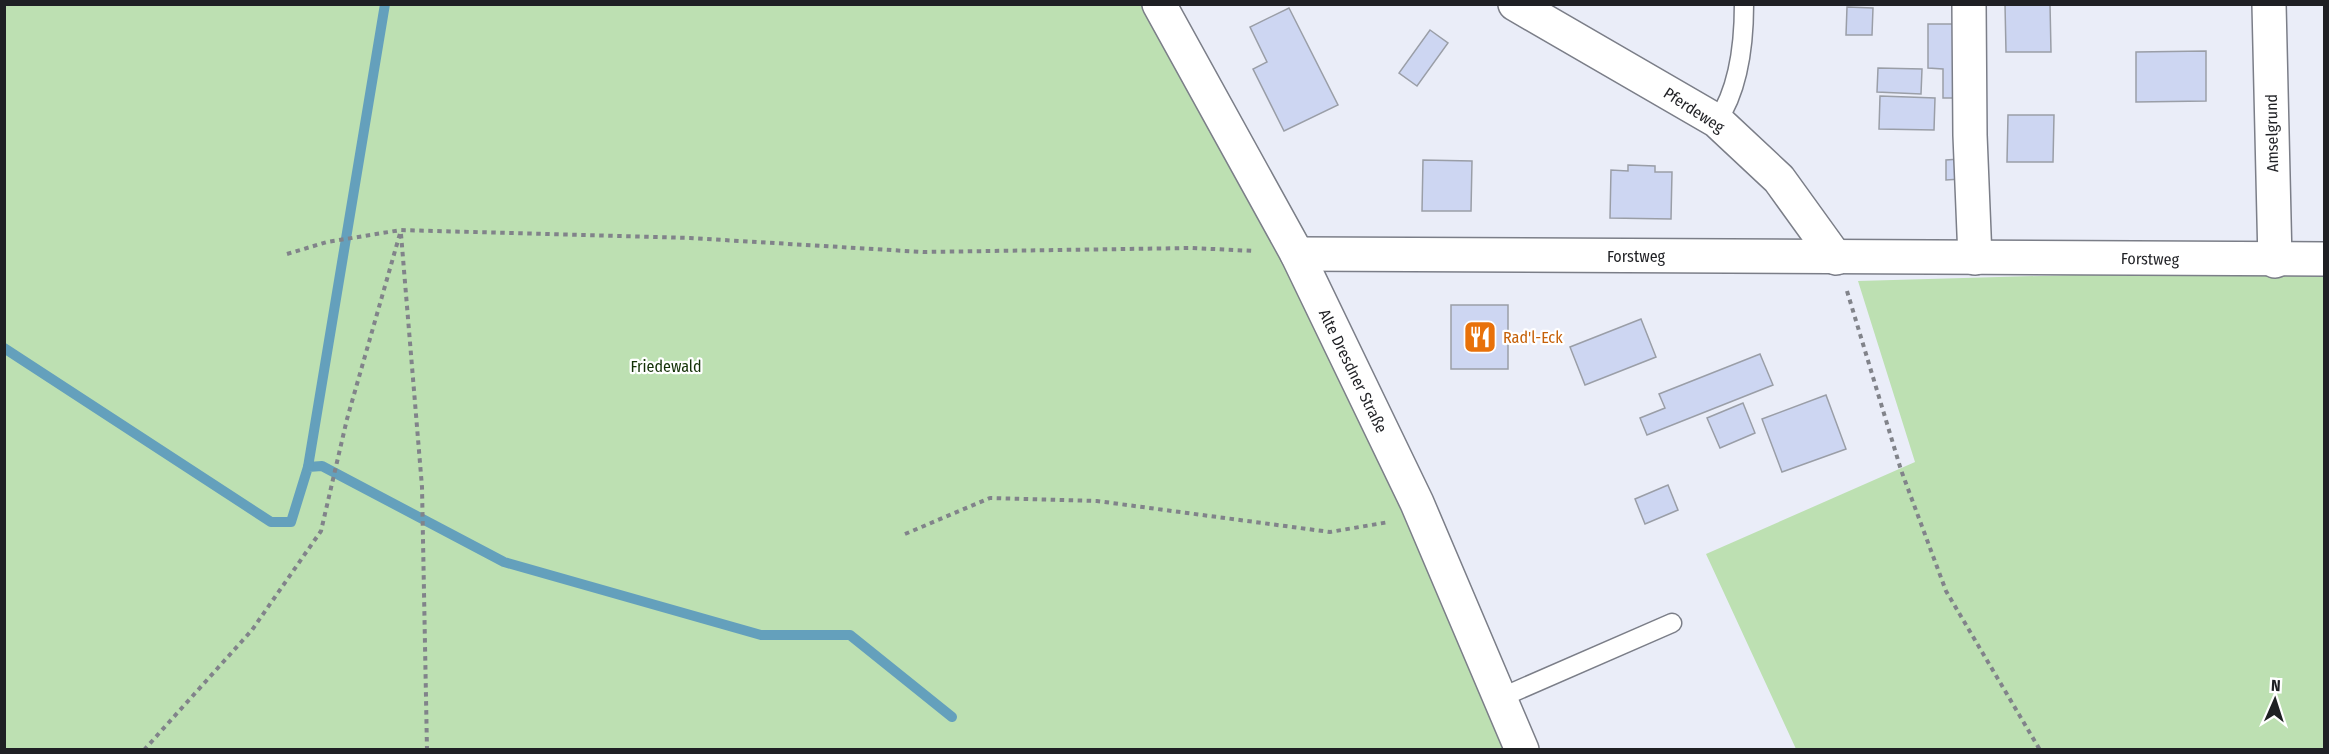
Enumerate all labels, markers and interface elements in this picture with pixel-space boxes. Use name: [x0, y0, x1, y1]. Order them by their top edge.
street label: Pferdeweg: [1660, 83, 1728, 137]
street label: Amselgrund: [2262, 94, 2282, 172]
street label: Forstweg: [1607, 247, 1666, 266]
street label: Forstweg: [2121, 249, 2180, 269]
street label: Alte Dresdner Straße: [1315, 306, 1391, 436]
restaurant icon: Rad'l-Eck: [1462, 319, 1498, 355]
place label: Rad'l-Eck: [1503, 328, 1563, 347]
park label: Friedewald: [630, 357, 702, 376]
north arrow: [2245, 670, 2305, 730]
text: N: [2270, 676, 2281, 695]

